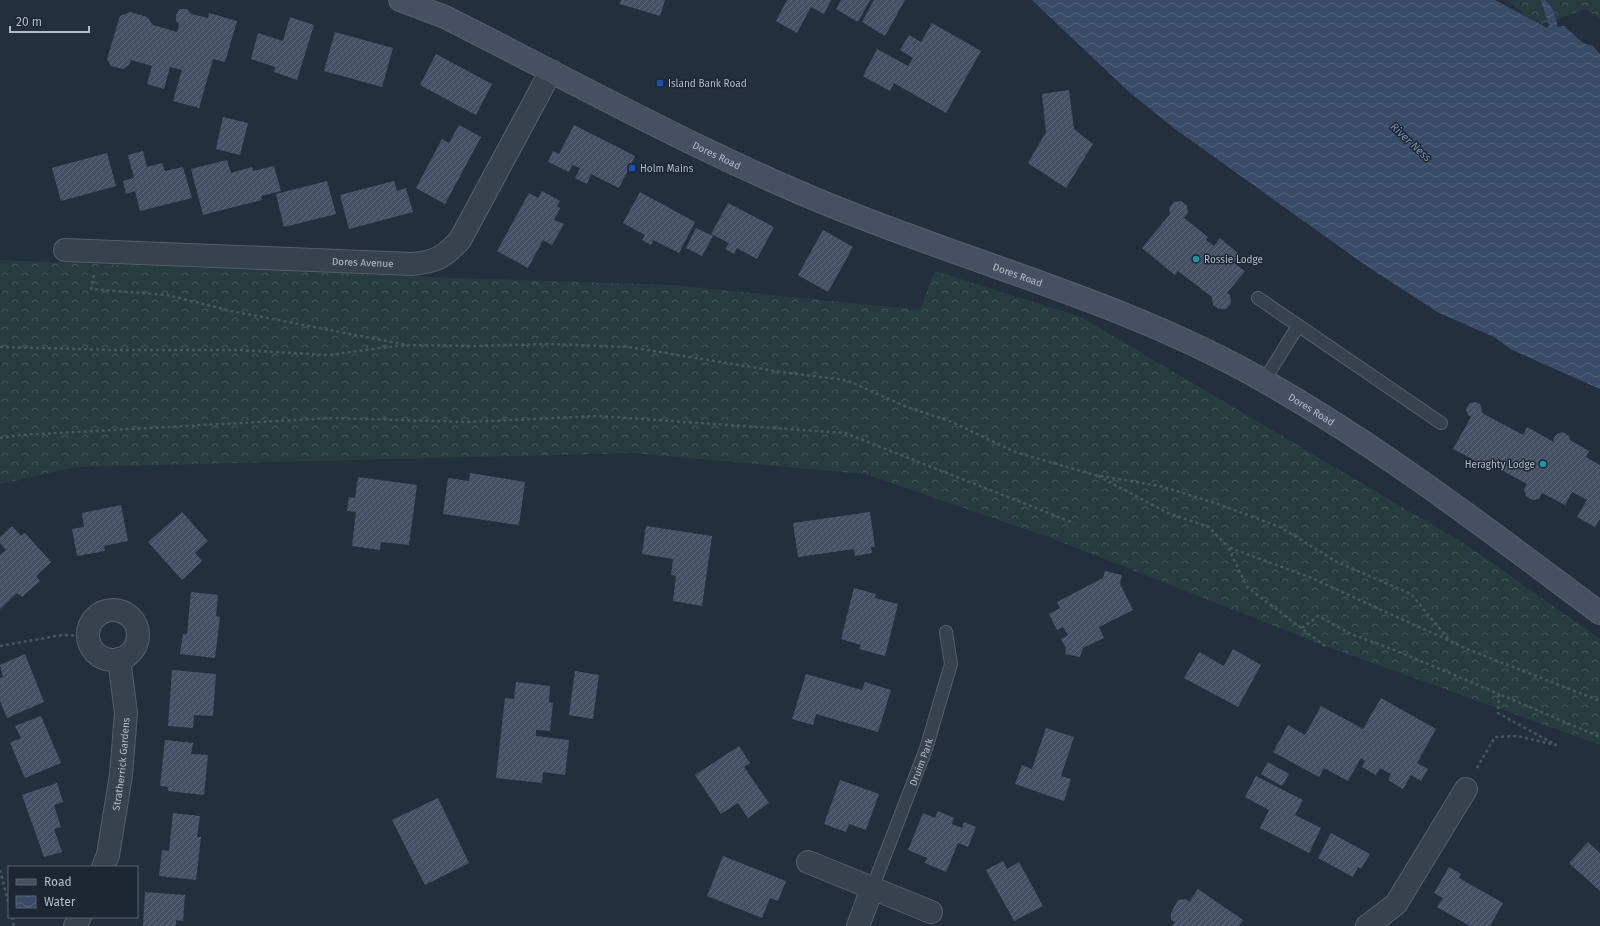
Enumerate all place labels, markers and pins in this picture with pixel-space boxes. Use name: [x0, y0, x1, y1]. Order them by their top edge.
marker: Island Bank Road: [655, 78, 665, 88]
place label: Island Bank Road: [668, 78, 747, 90]
marker: Holm Mains: [627, 163, 637, 173]
place label: Holm Mains: [640, 163, 694, 175]
marker: Rossie Lodge: [1191, 254, 1201, 264]
place label: Rossie Lodge: [1204, 254, 1263, 266]
place label: Heraghty Lodge: [1465, 459, 1535, 471]
marker: Heraghty Lodge: [1538, 459, 1548, 469]

